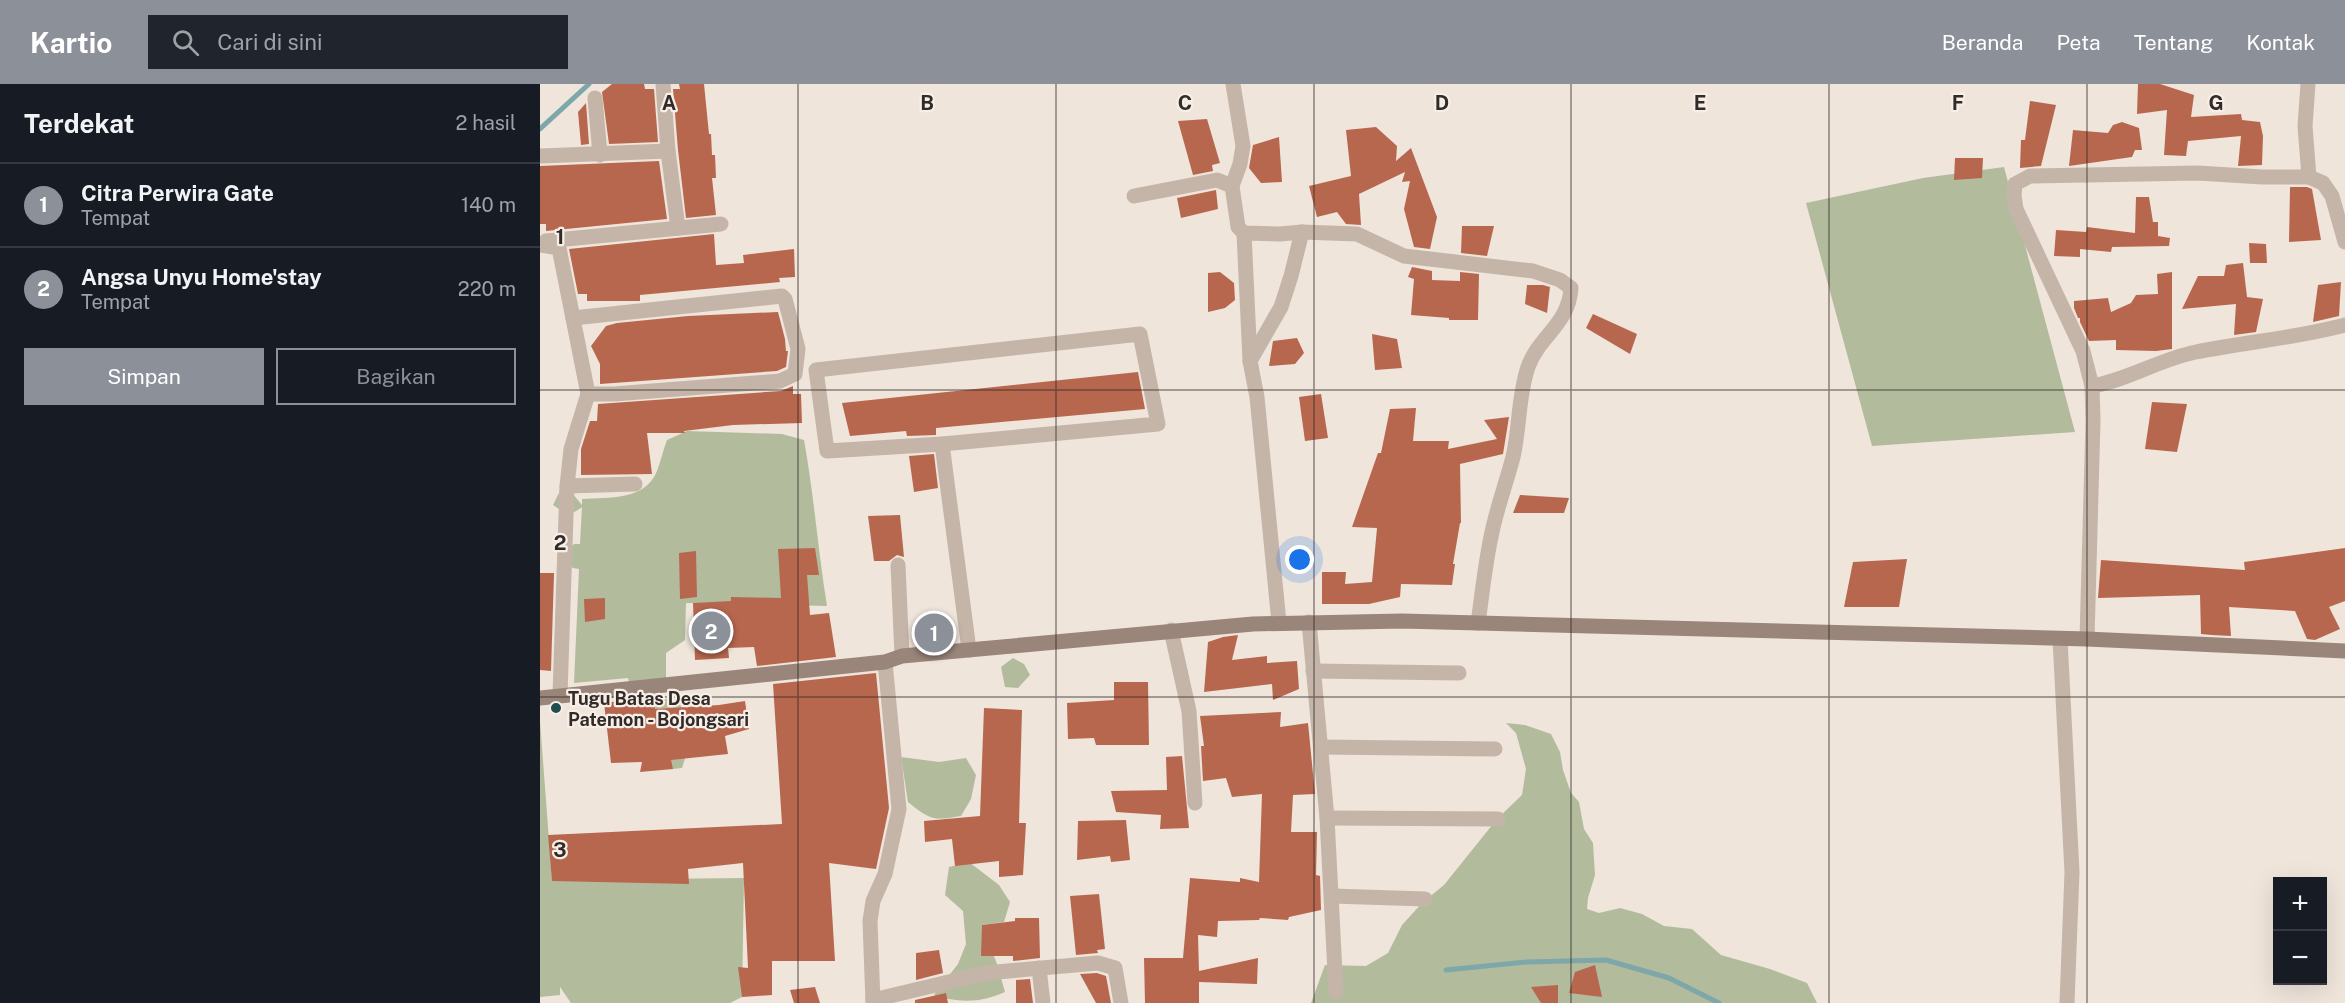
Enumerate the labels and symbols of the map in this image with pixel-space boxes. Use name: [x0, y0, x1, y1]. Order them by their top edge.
text: A: [662, 91, 676, 115]
text: B: [920, 91, 934, 115]
text: C: [1178, 91, 1192, 115]
text: D: [1435, 91, 1449, 115]
text: E: [1694, 91, 1706, 115]
text: F: [1952, 91, 1964, 115]
text: G: [2208, 91, 2224, 115]
text: 1: [556, 225, 564, 249]
text: 2: [554, 531, 566, 555]
your location: [1285, 545, 1314, 574]
pin: 2: [692, 608, 730, 654]
pin: 1: [914, 610, 954, 656]
place label: Tugu Batas Desa Patemon - Bojongsari: [568, 688, 749, 730]
marker: Tugu Batas Desa Patemon - Bojongsari: [549, 701, 563, 715]
text: 3: [553, 838, 567, 862]

